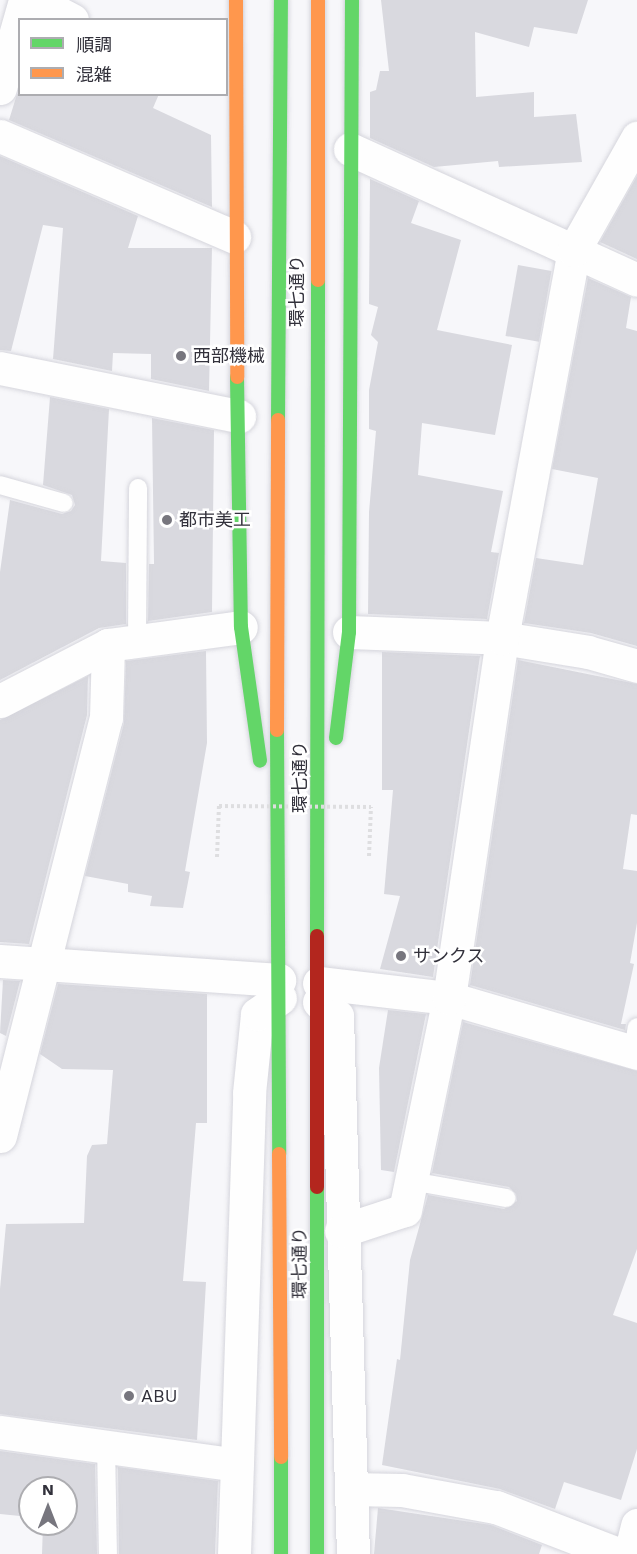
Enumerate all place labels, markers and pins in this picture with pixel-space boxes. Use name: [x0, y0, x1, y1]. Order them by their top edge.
place label: 西部機械: [193, 345, 265, 367]
marker: 西部機械: [174, 349, 188, 363]
place label: 都市美工: [179, 509, 251, 531]
marker: 都市美工: [160, 513, 174, 527]
place label: サンクス: [413, 945, 485, 967]
marker: サンクス: [394, 949, 408, 963]
place label: ABU: [141, 1385, 177, 1407]
marker: ABU: [122, 1389, 136, 1403]

